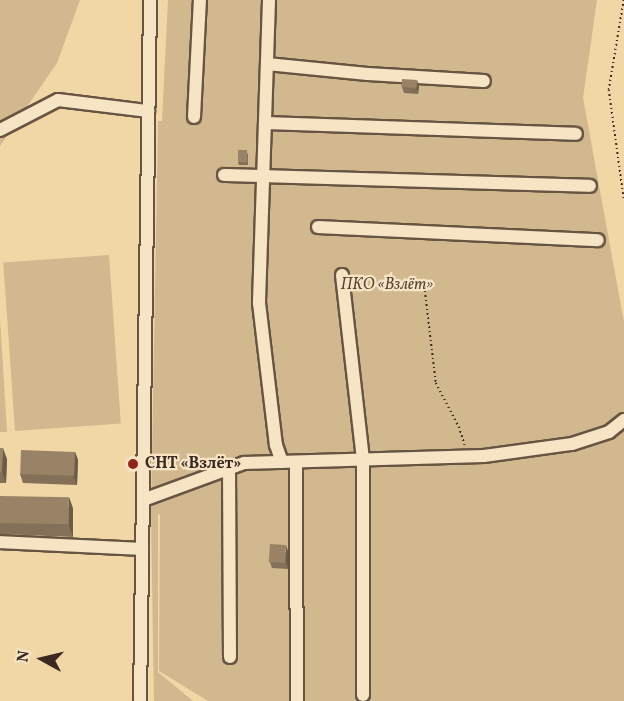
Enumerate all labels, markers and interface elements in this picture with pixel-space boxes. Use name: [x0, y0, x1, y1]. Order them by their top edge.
park label: ПКО «Взлёт»: [341, 275, 433, 295]
place label: СНТ «Взлёт»: [145, 454, 242, 474]
marker: СНТ «Взлёт»: [126, 457, 140, 471]
north arrow: [12, 629, 72, 689]
text: N: [12, 649, 36, 664]

